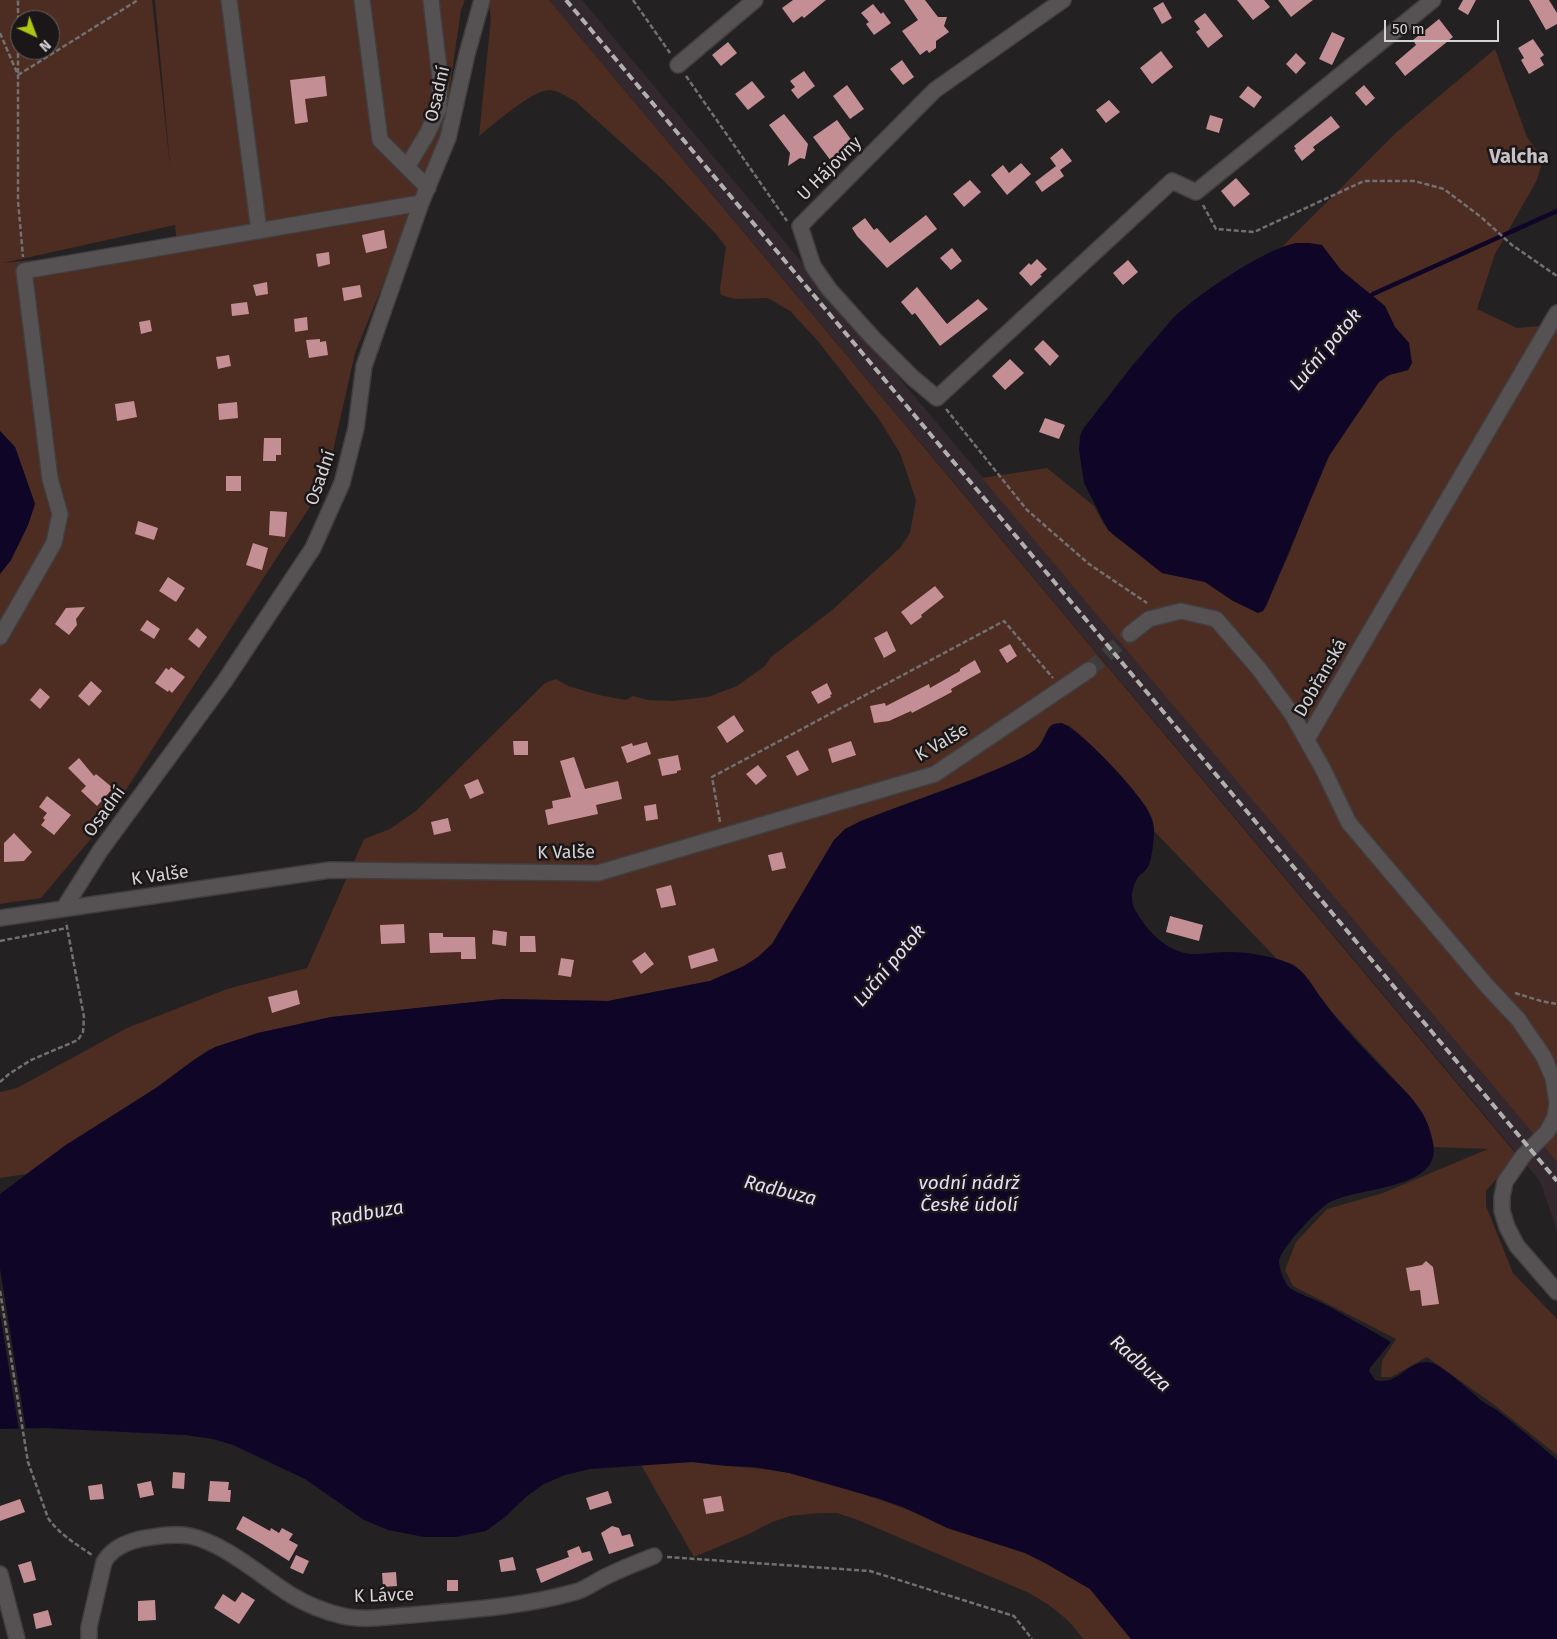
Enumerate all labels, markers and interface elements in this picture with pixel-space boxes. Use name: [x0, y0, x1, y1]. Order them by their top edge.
north arrow: [10, 10, 60, 60]
scale bar: [1387, 10, 1502, 42]
text: 50 m: [1392, 20, 1425, 38]
text: N: [36, 36, 54, 55]
street label: Osadní: [421, 64, 455, 124]
street label: U Hájovny: [793, 132, 867, 206]
district label: Valcha: [1489, 145, 1549, 169]
water label: Luční potok: [1285, 304, 1367, 396]
street label: Osadní: [302, 448, 340, 508]
street label: Dobřanská: [1290, 635, 1352, 721]
street label: K Valše: [912, 719, 972, 767]
street label: Osadní: [80, 783, 130, 841]
street label: K Valše: [537, 842, 595, 864]
street label: K Valše: [130, 861, 190, 891]
water label: Luční potok: [849, 920, 931, 1012]
water label: Radbuza: [741, 1171, 819, 1211]
water label: vodní nádrž České údolí: [919, 1173, 1019, 1217]
water label: Radbuza: [329, 1196, 405, 1232]
water label: Radbuza: [1105, 1331, 1175, 1397]
street label: K Lávce: [353, 1584, 415, 1608]

